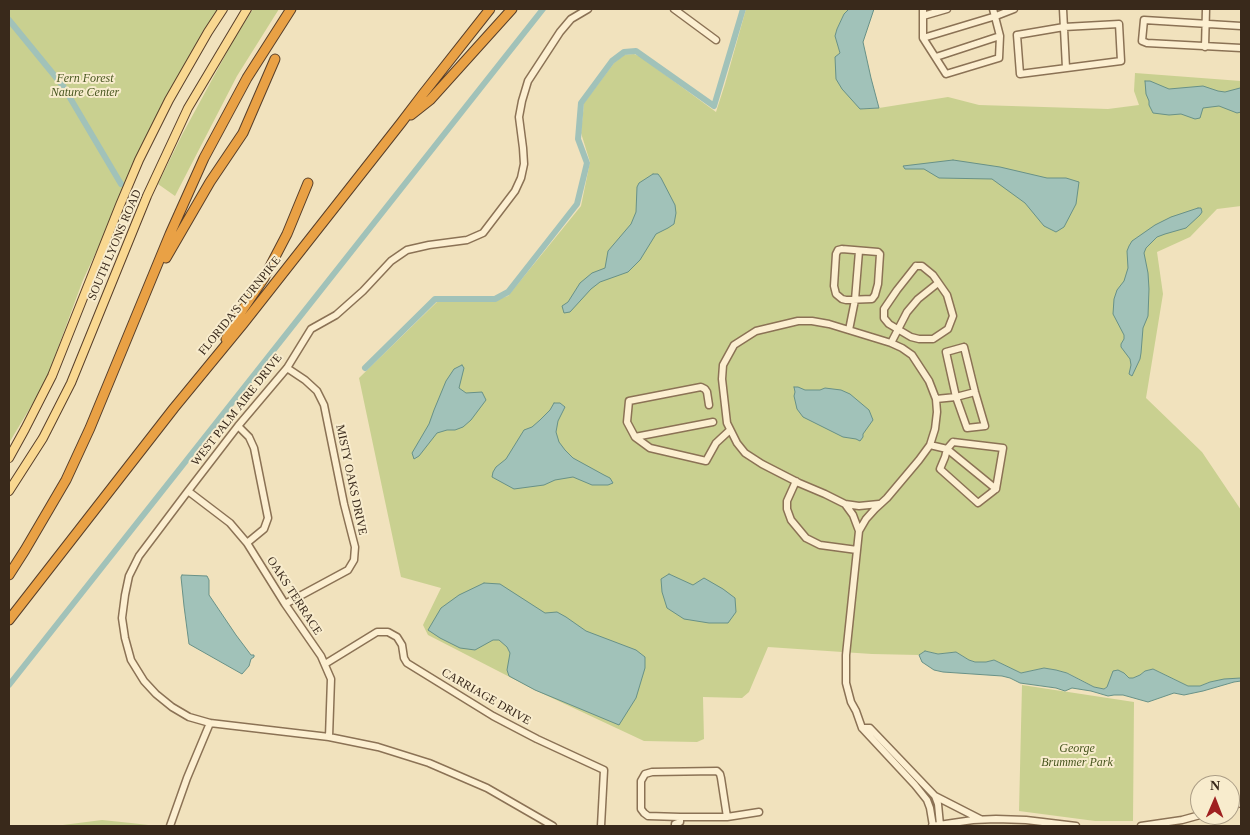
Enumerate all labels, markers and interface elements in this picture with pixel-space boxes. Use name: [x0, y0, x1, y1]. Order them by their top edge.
park label: Fern Forest Nature Center: [51, 72, 119, 100]
street label: SOUTH LYONS ROAD: [85, 188, 145, 302]
street label: FLORIDA'S TURNPIKE: [196, 254, 284, 358]
street label: WEST PALM AIRE DRIVE: [189, 351, 285, 469]
street label: MISTY OAKS DRIVE: [332, 423, 370, 537]
street label: OAKS TERRACE: [263, 554, 325, 638]
street label: CARRIAGE DRIVE: [439, 666, 533, 728]
park label: George Brummer Park: [1041, 742, 1113, 770]
north arrow: [1190, 775, 1240, 825]
text: N: [1210, 778, 1220, 793]

